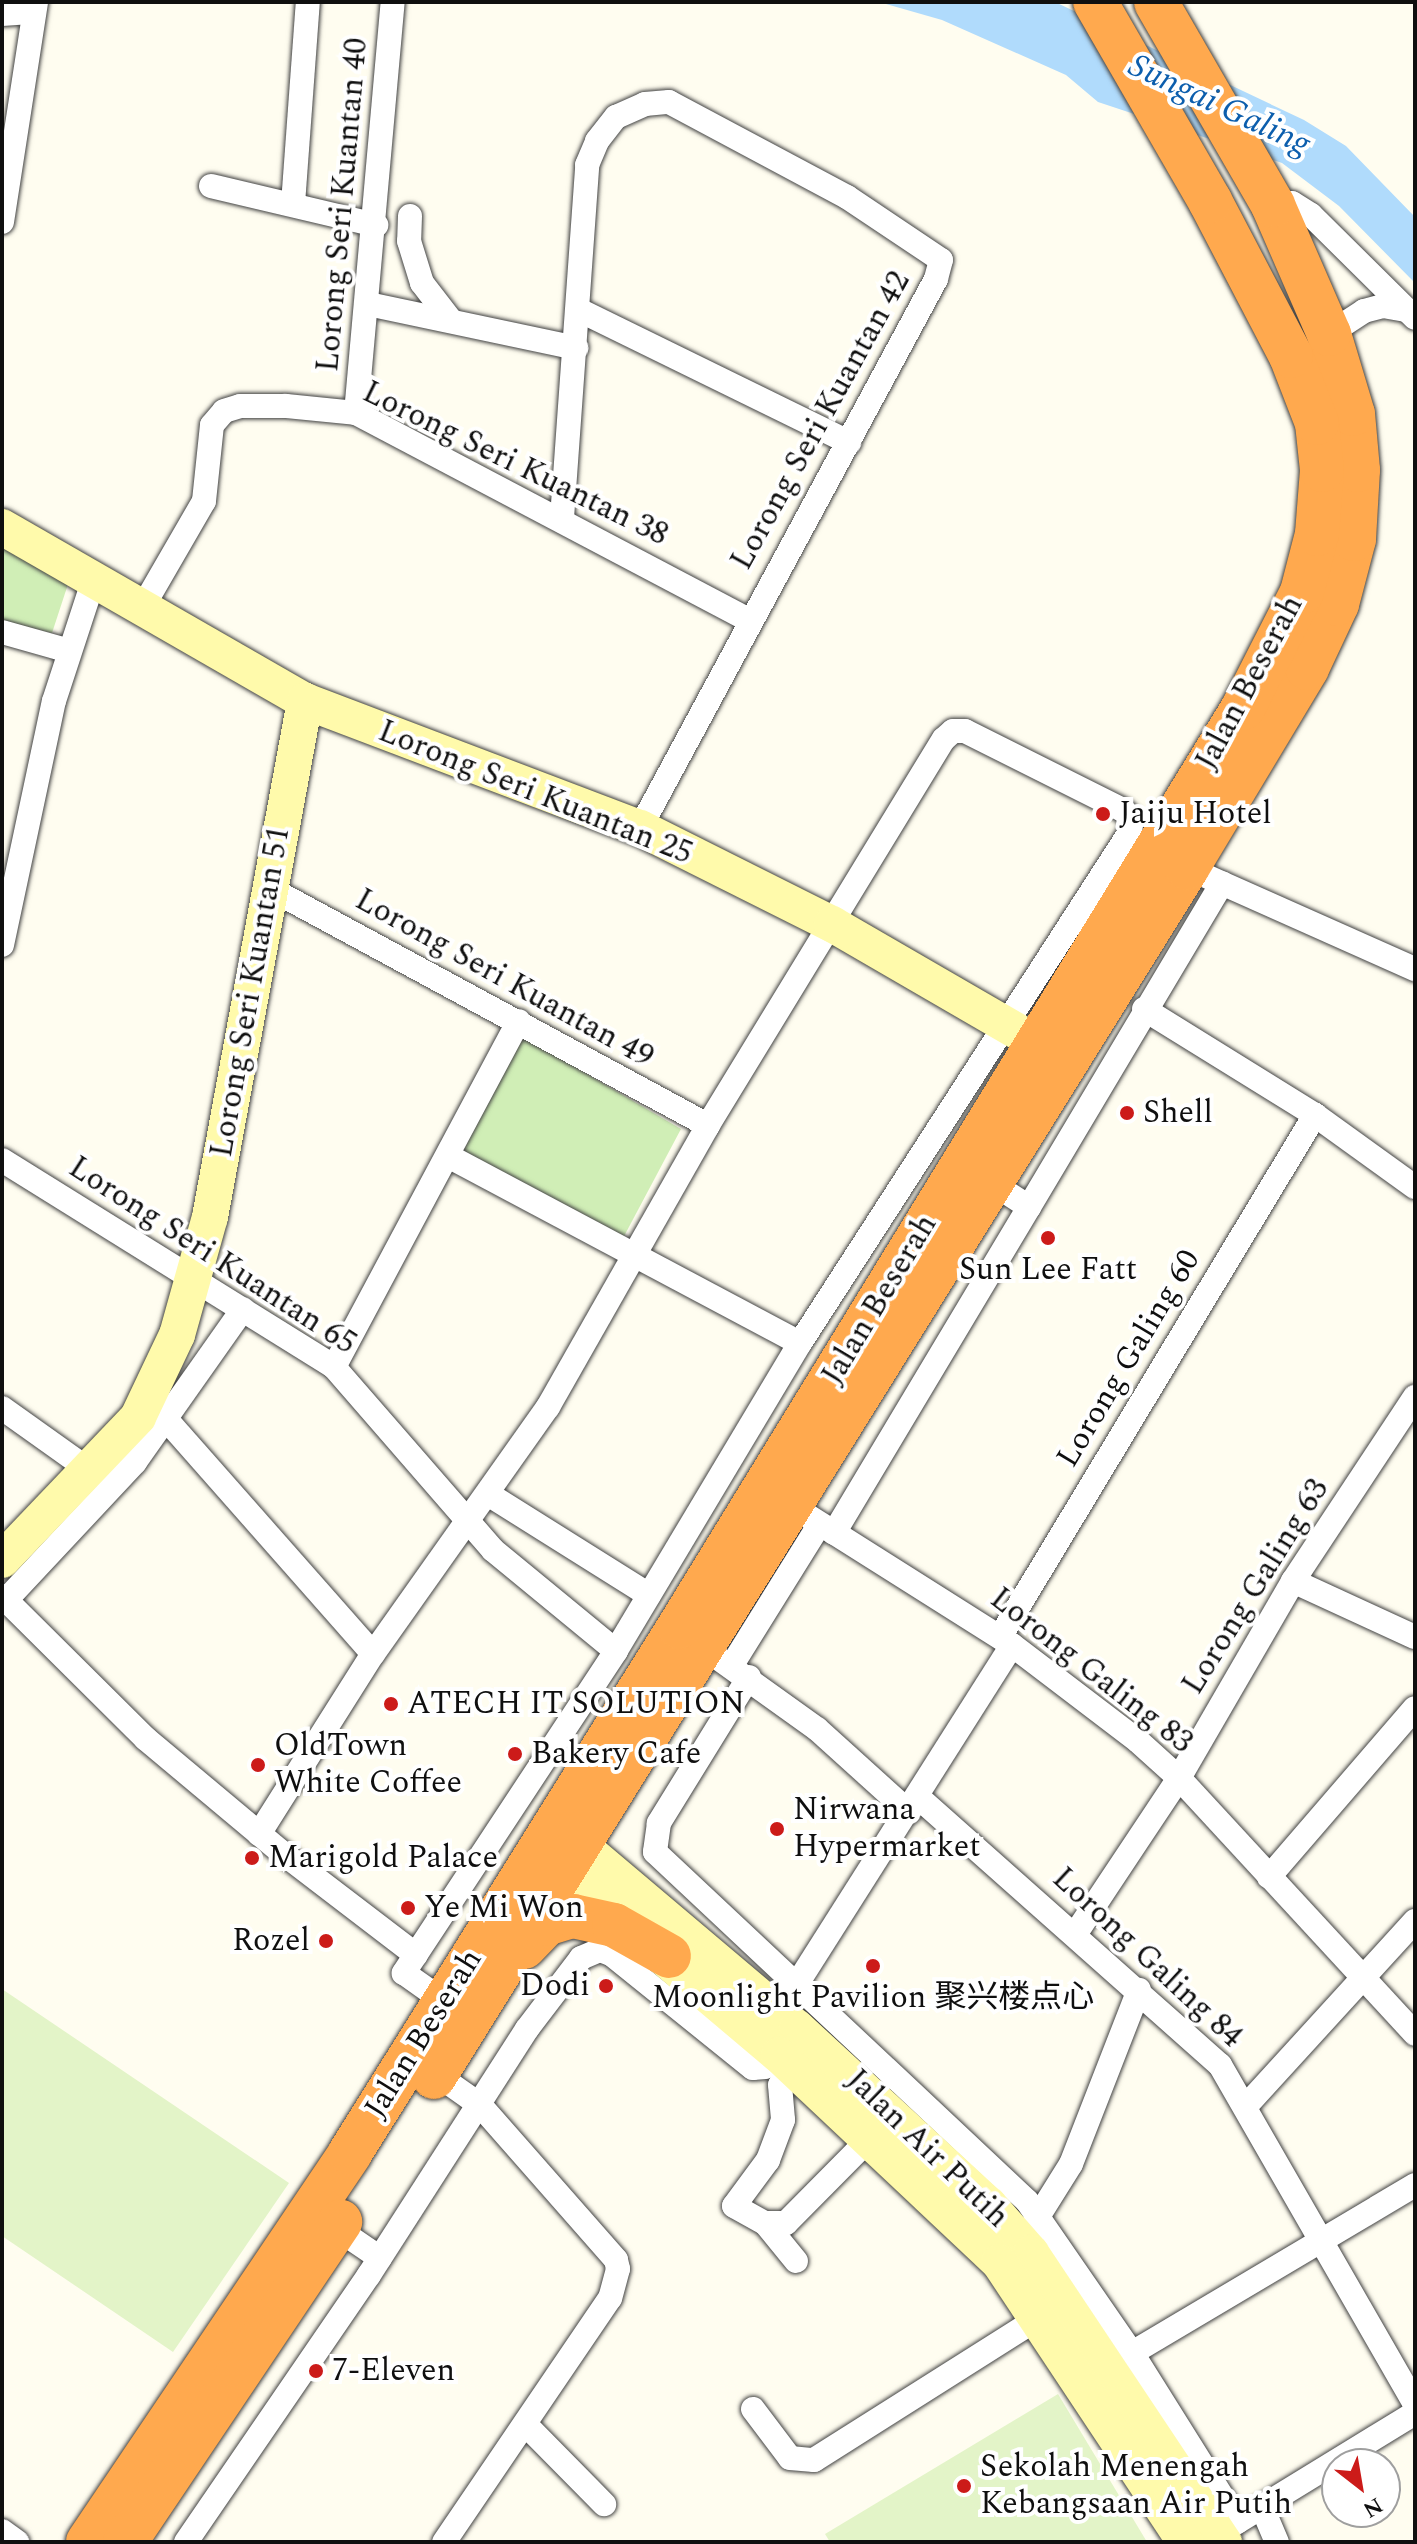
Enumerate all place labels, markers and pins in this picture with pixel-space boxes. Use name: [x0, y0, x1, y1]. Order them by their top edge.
place label: Jaiju Hotel: [1119, 795, 1272, 833]
marker: Jaiju Hotel: [1094, 805, 1112, 823]
place label: Shell: [1143, 1094, 1213, 1132]
marker: Shell: [1118, 1104, 1136, 1122]
marker: Sun Lee Fatt: [1039, 1229, 1057, 1247]
place label: Sun Lee Fatt: [959, 1251, 1137, 1289]
place label: ATECH IT SOLUTION: [407, 1685, 745, 1723]
marker: ATECH IT SOLUTION: [382, 1695, 400, 1713]
place label: OldTown White Coffee: [274, 1728, 462, 1803]
place label: Bakery Cafe: [531, 1735, 701, 1773]
marker: Bakery Cafe: [506, 1745, 524, 1763]
marker: OldTown White Coffee: [249, 1756, 267, 1774]
place label: Nirwana Hypermarket: [793, 1792, 981, 1867]
marker: Nirwana Hypermarket: [768, 1820, 786, 1838]
place label: Marigold Palace: [268, 1839, 498, 1877]
marker: Marigold Palace: [243, 1849, 261, 1867]
place label: Ye Mi Won: [424, 1889, 584, 1927]
marker: Ye Mi Won: [399, 1899, 417, 1917]
place label: Rozel: [232, 1922, 310, 1960]
marker: Rozel: [317, 1932, 335, 1950]
marker: Moonlight Pavilion 聚兴楼点心: [864, 1957, 882, 1975]
place label: Dodi: [520, 1967, 590, 2005]
marker: Dodi: [597, 1977, 615, 1995]
place label: Moonlight Pavilion 聚兴楼点心: [652, 1979, 1094, 2017]
place label: 7-Eleven: [332, 2352, 455, 2390]
marker: 7-Eleven: [307, 2362, 325, 2380]
place label: Sekolah Menengah Kebangsaan Air Putih: [980, 2449, 1292, 2524]
marker: Sekolah Menengah Kebangsaan Air Putih: [955, 2477, 973, 2495]

